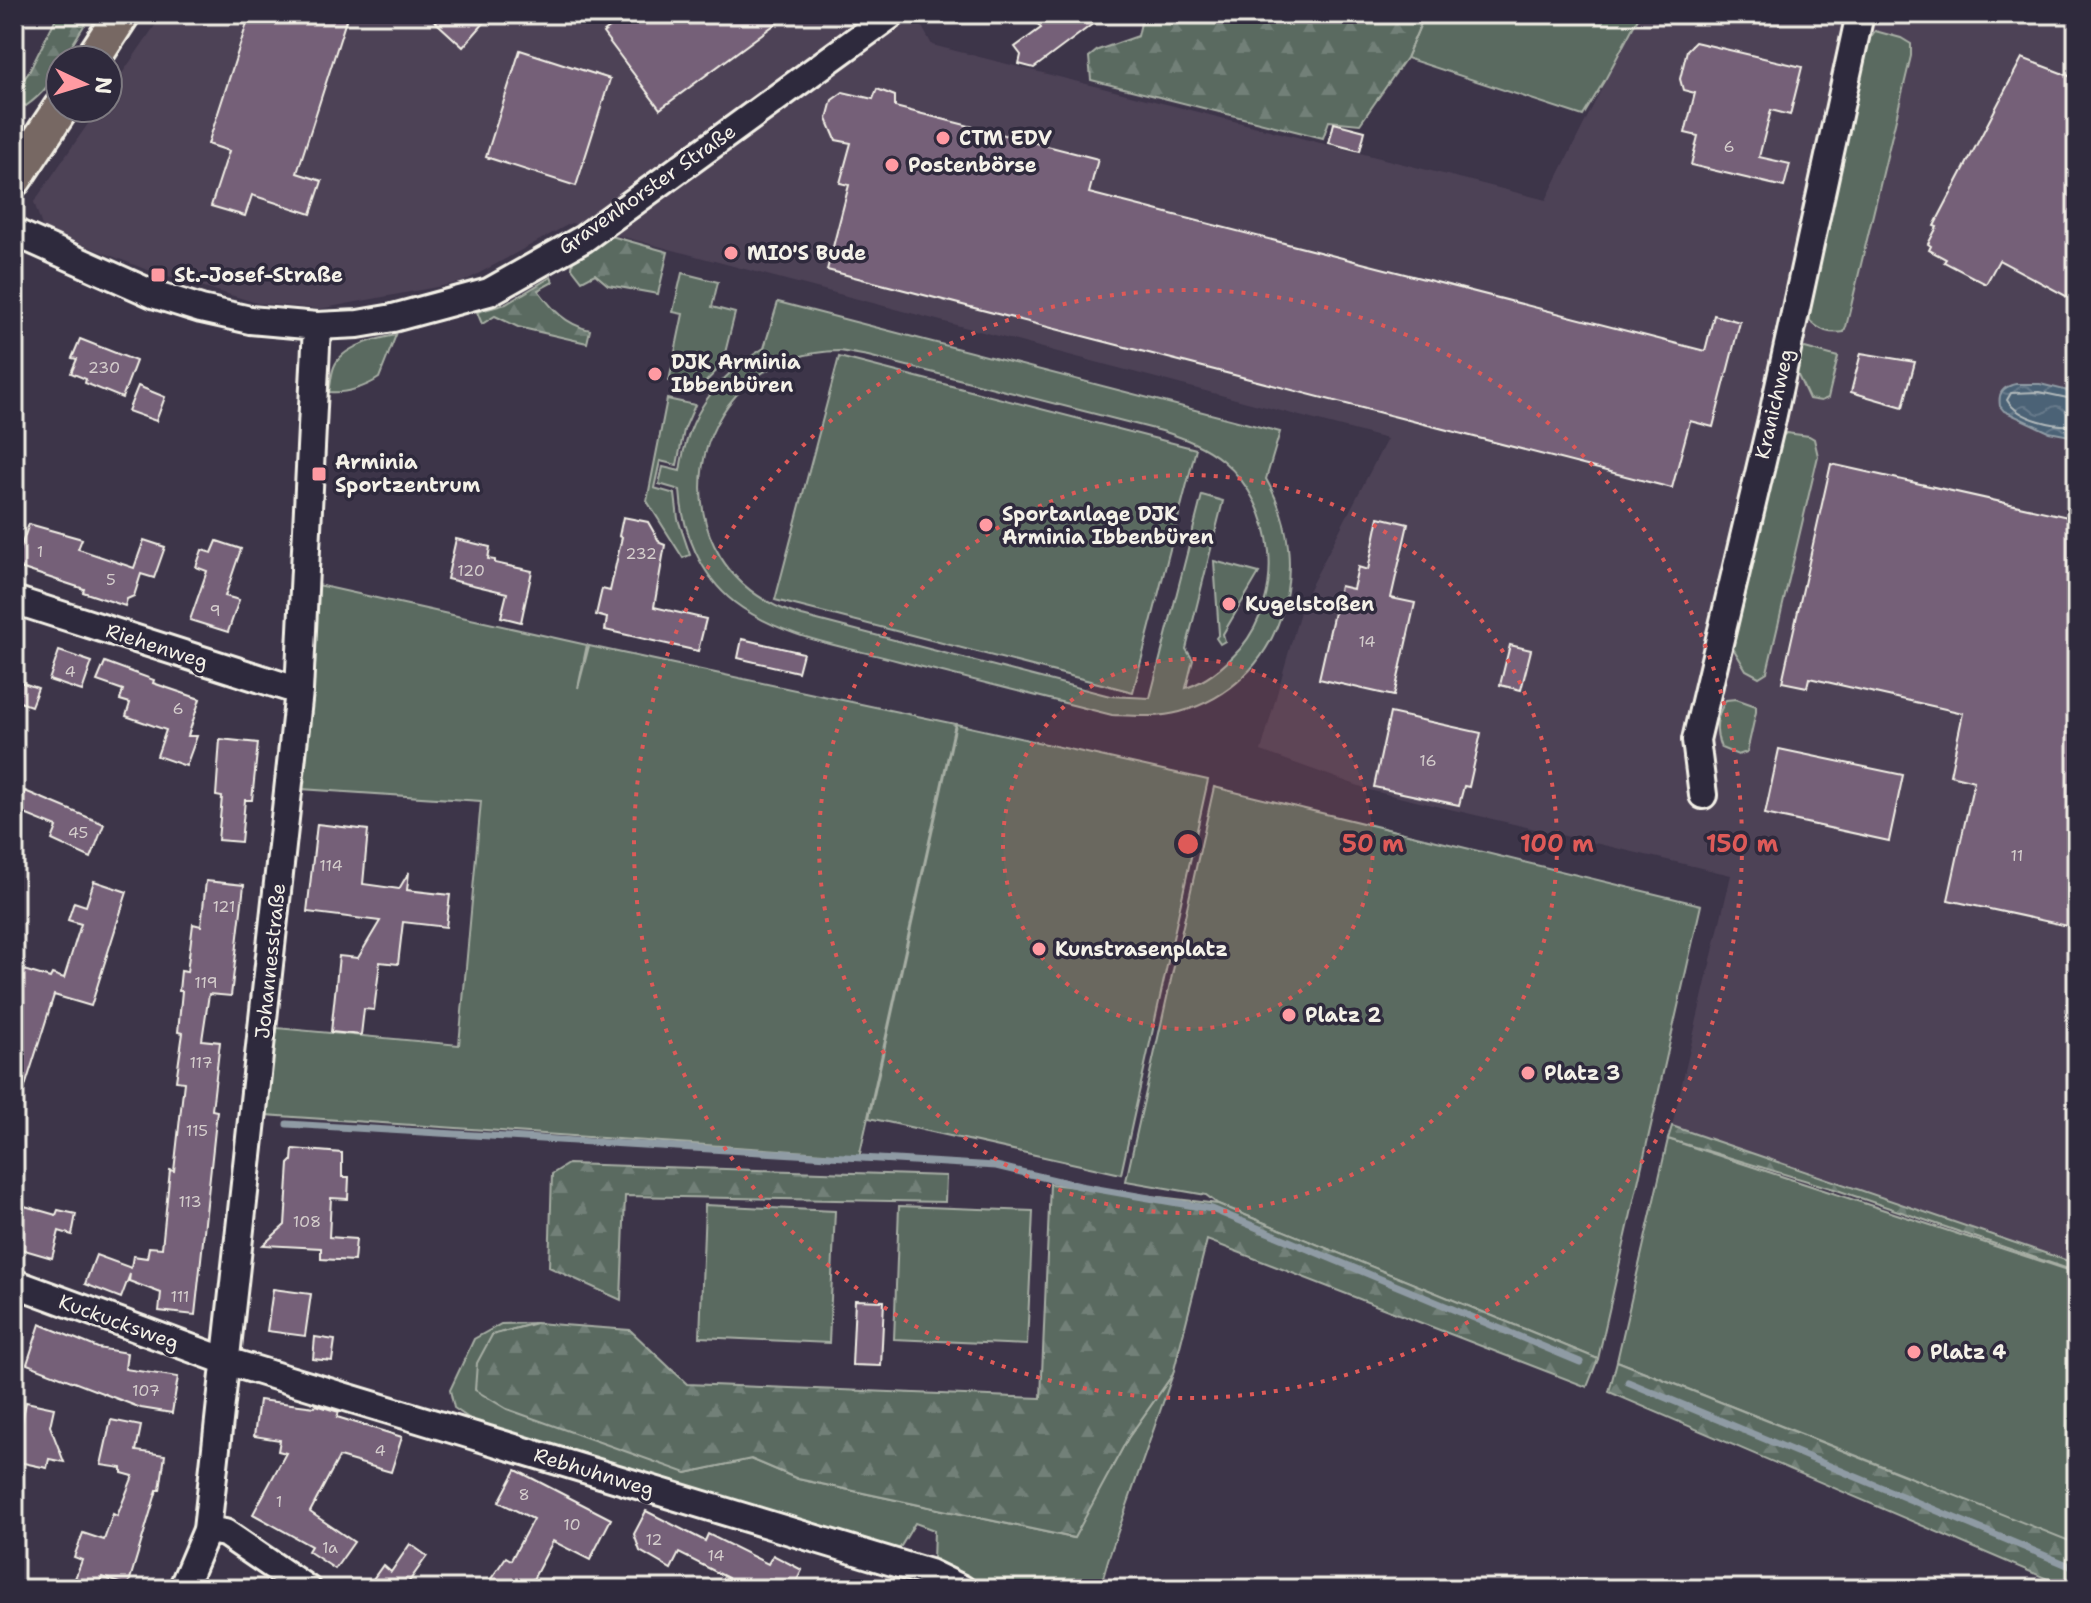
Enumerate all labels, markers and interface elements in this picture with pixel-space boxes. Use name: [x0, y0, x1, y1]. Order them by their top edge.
north arrow: [44, 44, 124, 124]
text: N: [88, 76, 119, 95]
street label: Gravenhorster Straße: [553, 118, 741, 260]
place label: CTM EDV: [959, 125, 1052, 151]
marker: CTM EDV: [934, 129, 952, 147]
house number: 6: [1723, 136, 1735, 157]
place label: Postenbörse: [908, 152, 1037, 178]
marker: Postenbörse: [883, 156, 901, 174]
place label: MIO'S Bude: [747, 240, 866, 266]
marker: MIO'S Bude: [722, 244, 740, 262]
place label: St.-Josef-Straße: [174, 262, 343, 288]
marker: St.-Josef-Straße: [149, 266, 167, 284]
street label: Kranichweg: [1749, 346, 1799, 462]
place label: DJK Arminia Ibbenbüren: [671, 349, 801, 398]
house number: 230: [88, 357, 120, 378]
marker: DJK Arminia Ibbenbüren: [646, 365, 664, 383]
place label: Arminia Sportzentrum: [335, 449, 480, 498]
marker: Arminia Sportzentrum: [310, 465, 328, 483]
place label: Sportanlage DJK Arminia Ibbenbüren: [1002, 501, 1214, 550]
marker: Sportanlage DJK Arminia Ibbenbüren: [977, 516, 995, 534]
house number: 1: [37, 541, 43, 562]
house number: 232: [625, 543, 657, 564]
house number: 120: [457, 560, 485, 581]
house number: 5: [106, 569, 116, 590]
place label: Kugelstoßen: [1245, 591, 1374, 617]
marker: Kugelstoßen: [1220, 595, 1238, 613]
house number: 9: [209, 600, 221, 621]
street label: Riehenweg: [103, 617, 211, 675]
house number: 14: [1358, 631, 1376, 652]
house number: 4: [64, 661, 76, 682]
house number: 6: [172, 698, 184, 719]
house number: 16: [1419, 750, 1437, 771]
house number: 45: [68, 822, 88, 843]
text: 50 m: [1342, 828, 1404, 860]
text: 100 m: [1520, 828, 1594, 860]
text: 150 m: [1706, 828, 1778, 860]
centre of rings: [1174, 830, 1202, 858]
house number: 11: [2011, 845, 2023, 866]
house number: 114: [319, 855, 343, 876]
street label: Johannesstraße: [249, 882, 291, 1040]
house number: 121: [213, 896, 235, 917]
place label: Kunstrasenplatz: [1055, 936, 1228, 962]
marker: Kunstrasenplatz: [1030, 940, 1048, 958]
house number: 119: [194, 972, 218, 993]
place label: Platz 2: [1305, 1002, 1381, 1028]
marker: Platz 2: [1280, 1006, 1298, 1024]
house number: 117: [189, 1052, 213, 1073]
place label: Platz 3: [1544, 1060, 1620, 1086]
marker: Platz 3: [1519, 1064, 1537, 1082]
house number: 115: [186, 1120, 208, 1141]
house number: 113: [178, 1191, 202, 1212]
house number: 108: [293, 1211, 321, 1232]
house number: 111: [171, 1286, 189, 1307]
street label: Kuckucksweg: [55, 1288, 183, 1356]
place label: Platz 4: [1930, 1339, 2006, 1365]
marker: Platz 4: [1905, 1343, 1923, 1361]
house number: 107: [132, 1380, 160, 1401]
house number: 4: [374, 1440, 386, 1461]
street label: Rebhuhnweg: [531, 1441, 657, 1503]
house number: 8: [518, 1484, 530, 1505]
house number: 1: [276, 1491, 282, 1512]
house number: 10: [563, 1514, 581, 1535]
house number: 12: [645, 1529, 663, 1550]
house number: 1a: [322, 1537, 338, 1558]
house number: 14: [707, 1545, 725, 1566]

